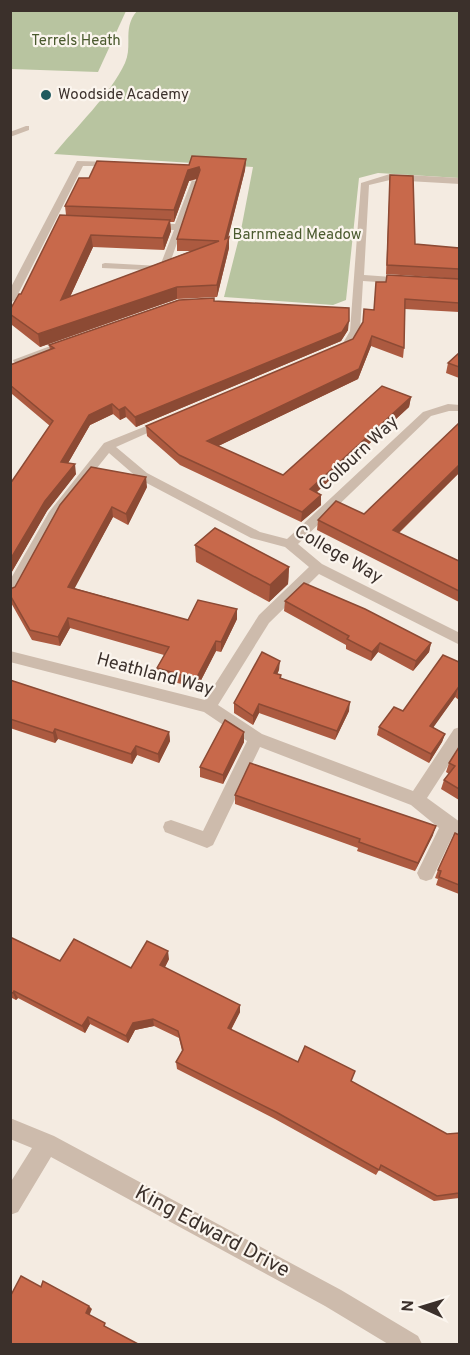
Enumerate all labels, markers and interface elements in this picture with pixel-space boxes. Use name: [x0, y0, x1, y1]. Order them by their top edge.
park label: Terrels Heath: [31, 32, 121, 51]
place label: Woodside Academy: [58, 86, 189, 105]
marker: Woodside Academy: [39, 88, 53, 102]
park label: Barnmead Meadow: [232, 226, 362, 245]
street label: Colburn Way: [314, 411, 404, 497]
street label: College Way: [290, 520, 386, 590]
street label: Heathland Way: [94, 648, 216, 702]
street label: King Edward Drive: [130, 1180, 294, 1284]
north arrow: [392, 1277, 452, 1337]
text: N: [399, 1300, 419, 1313]

